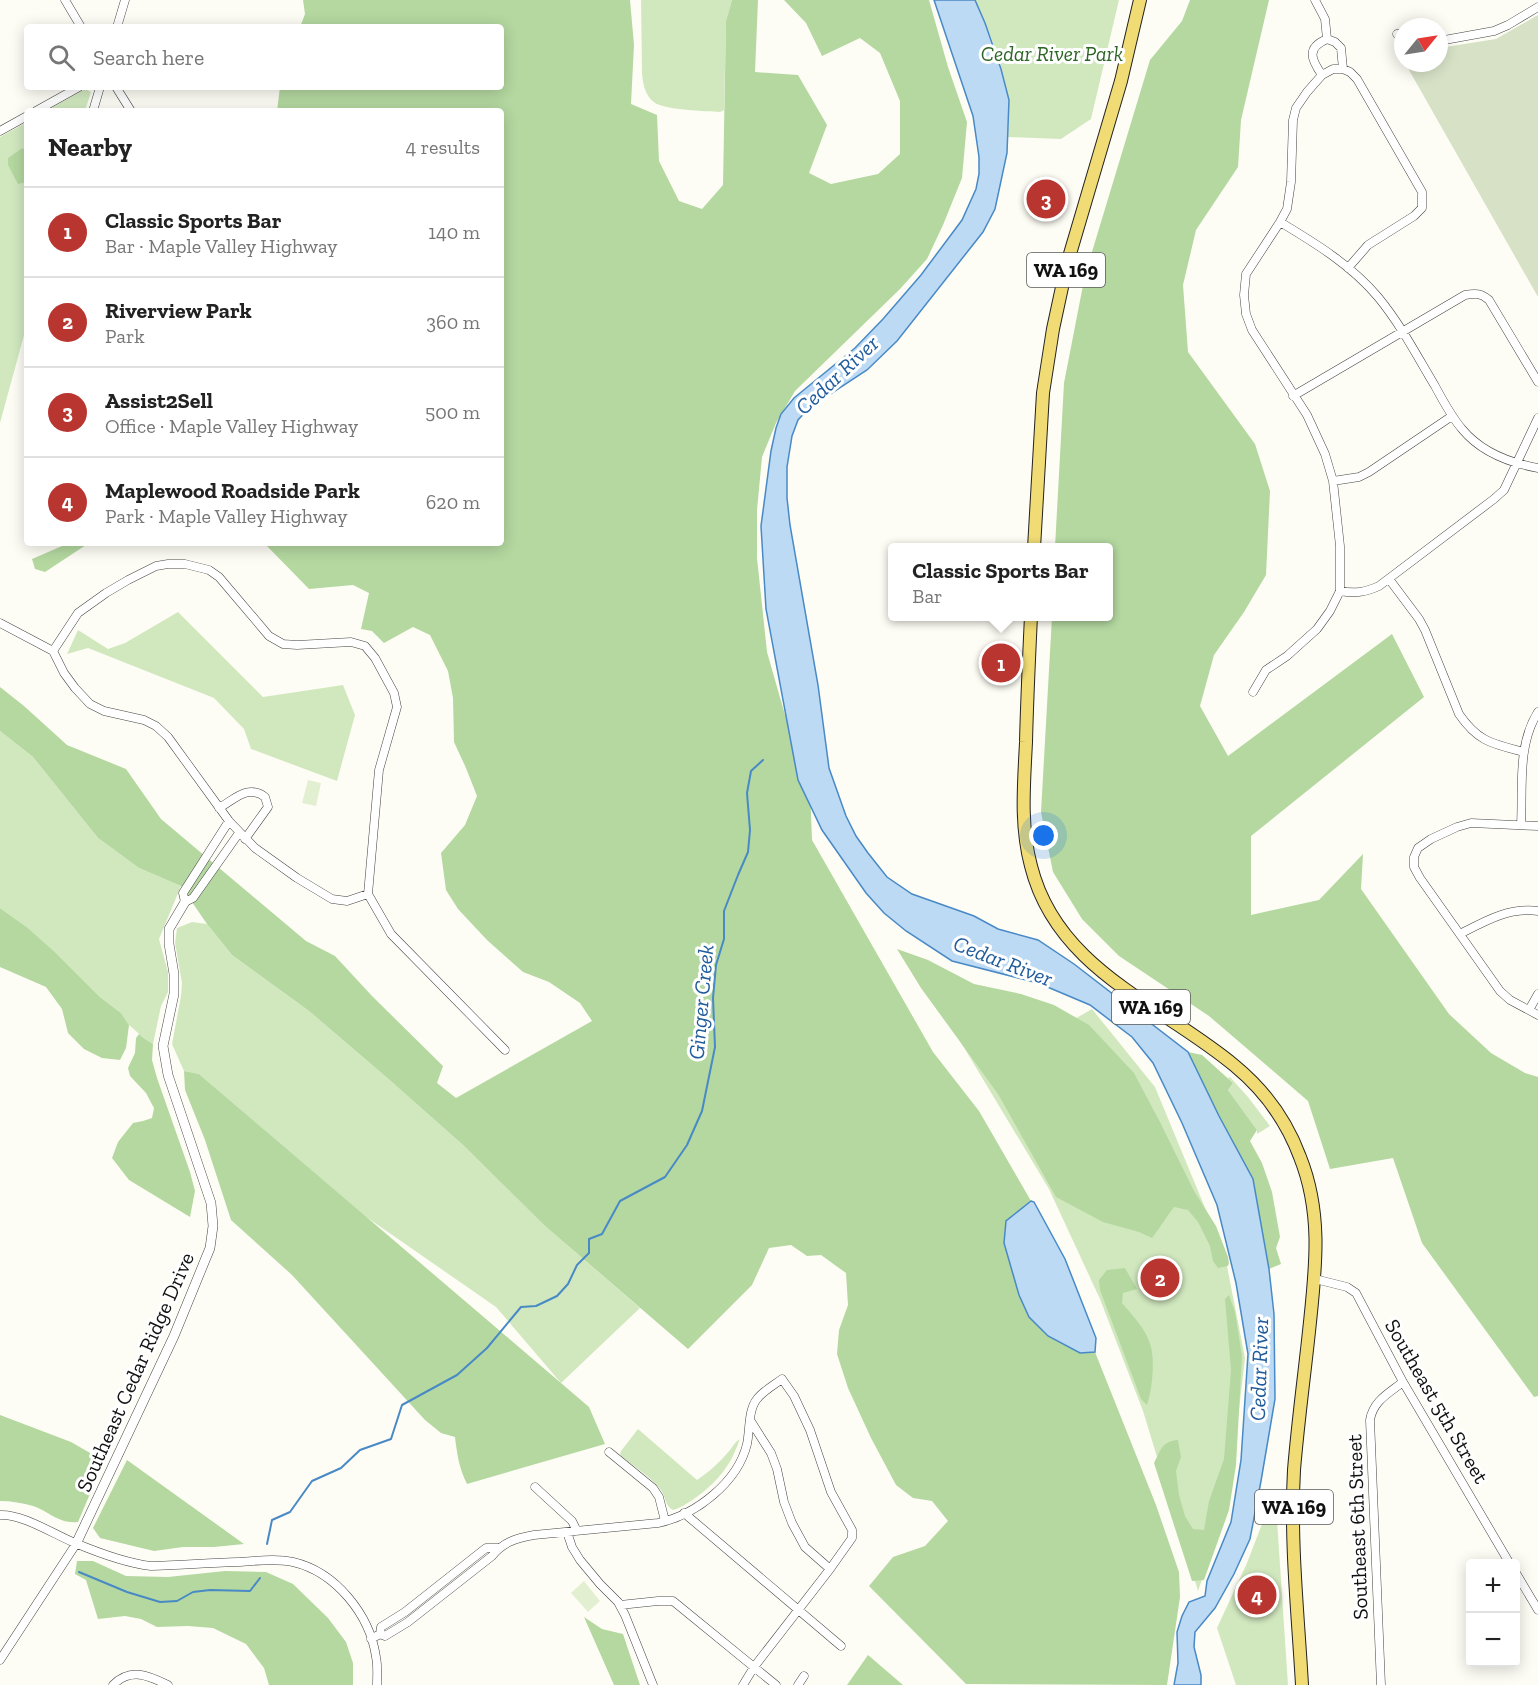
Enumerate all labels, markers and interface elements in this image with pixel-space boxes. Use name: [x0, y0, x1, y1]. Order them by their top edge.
north arrow: [1394, 18, 1448, 72]
search box: [24, 24, 504, 90]
icon: search: [45, 41, 78, 74]
park label: Cedar River Park: [981, 41, 1123, 66]
text: Search here: [93, 44, 204, 71]
text: Nearby: [48, 131, 132, 163]
text: 4 results: [405, 135, 480, 159]
pin: 3: [1026, 176, 1066, 222]
text: Classic Sports Bar: [105, 207, 281, 234]
text: 1: [63, 220, 72, 244]
text: 140 m: [428, 220, 480, 244]
text: Bar · Maple Valley Highway: [105, 234, 338, 258]
road number: WA 169: [1027, 253, 1105, 287]
text: Riverview Park: [105, 297, 252, 324]
text: 2: [62, 310, 73, 334]
text: 360 m: [426, 310, 480, 334]
text: Park: [105, 324, 145, 348]
water label: Cedar River: [790, 329, 885, 420]
text: Assist2Sell: [105, 387, 213, 414]
text: 3: [62, 400, 73, 424]
text: 500 m: [425, 400, 480, 424]
text: Office · Maple Valley Highway: [105, 414, 358, 438]
text: Maplewood Roadside Park: [105, 477, 360, 504]
text: 4: [62, 490, 73, 514]
text: 620 m: [426, 490, 480, 514]
text: Park · Maple Valley Highway: [105, 504, 347, 528]
popup: [888, 543, 1113, 621]
text: Classic Sports Bar: [912, 557, 1089, 584]
text: Bar: [912, 584, 942, 608]
pin: 1: [982, 640, 1020, 686]
your location: [1029, 821, 1058, 850]
water label: Cedar River: [950, 930, 1057, 992]
water label: Ginger Creek: [683, 943, 719, 1061]
road number: WA 169: [1112, 990, 1190, 1024]
street label: Southeast Cedar Ridge Drive: [71, 1248, 199, 1496]
pin: 2: [1140, 1256, 1180, 1300]
street label: Southeast 5th Street: [1380, 1315, 1494, 1488]
water label: Cedar River: [1244, 1316, 1274, 1421]
street label: Southeast 6th Street: [1341, 1434, 1373, 1620]
road number: WA 169: [1255, 1490, 1333, 1524]
map controls: [1466, 1559, 1520, 1667]
button: +: [1466, 1559, 1520, 1613]
pin: 4: [1238, 1572, 1276, 1618]
button: −: [1466, 1613, 1520, 1667]

